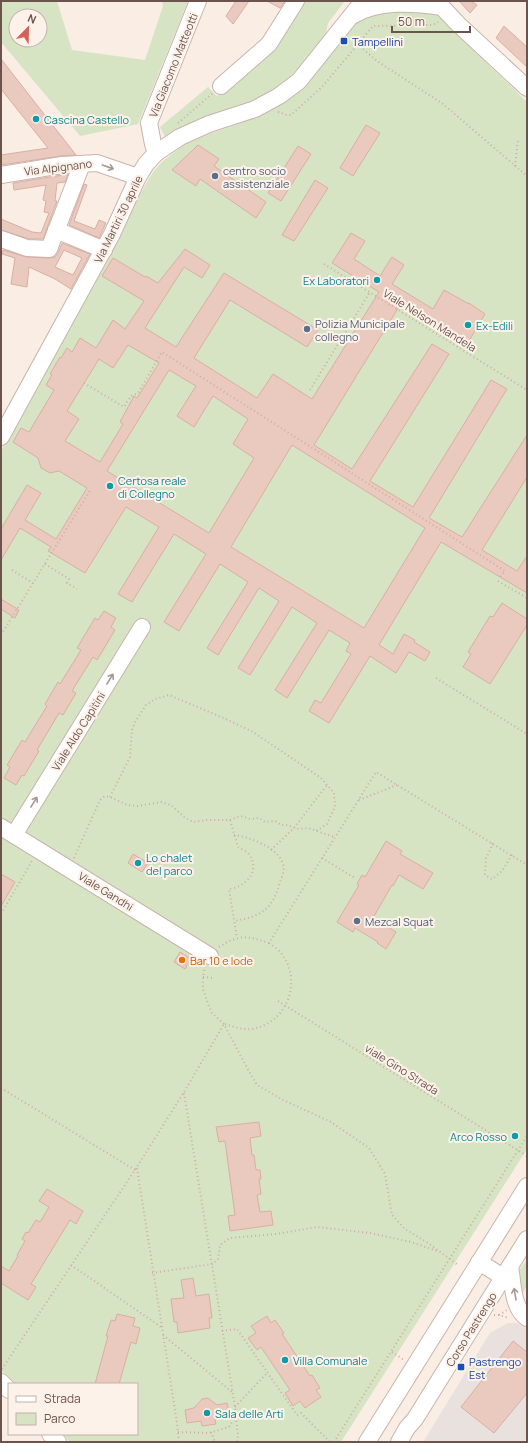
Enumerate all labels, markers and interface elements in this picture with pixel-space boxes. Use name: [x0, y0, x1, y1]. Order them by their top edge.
north arrow: [8, 8, 48, 48]
scale bar: [392, 8, 470, 34]
text: N: [26, 10, 39, 27]
street label: Via Giacomo Matteotti: [145, 11, 201, 119]
text: 50 m: [398, 13, 425, 30]
place label: Tampellini: [352, 34, 403, 49]
marker: Tampellini: [339, 36, 349, 46]
place label: Cascina Castello: [44, 112, 130, 127]
marker: Cascina Castello: [31, 114, 41, 124]
street label: Via Alpignano: [23, 155, 93, 179]
one-way arrow: [102, 163, 114, 171]
place label: centro socio assistenziale: [223, 163, 290, 191]
marker: centro socio assistenziale: [210, 171, 220, 181]
street label: Via Martiri 30 aprile: [90, 172, 146, 265]
place label: Ex Laboratori: [303, 273, 369, 288]
marker: Ex Laboratori: [372, 275, 382, 285]
street label: Viale Nelson Mandela: [381, 285, 479, 355]
place label: Polizia Municipale collegno: [315, 316, 406, 344]
place label: Ex-Edili: [476, 318, 513, 333]
marker: Ex-Edili: [463, 320, 473, 330]
marker: Polizia Municipale collegno: [302, 324, 312, 334]
place label: Certosa reale di Collegno: [118, 473, 187, 501]
marker: Certosa reale di Collegno: [105, 481, 115, 491]
one-way arrow: [106, 673, 114, 685]
street label: Viale Aldo Capitini: [48, 689, 108, 773]
one-way arrow: [31, 796, 39, 808]
place label: Lo chalet del parco: [146, 850, 193, 878]
marker: Lo chalet del parco: [133, 858, 143, 868]
street label: Viale Gandhi: [76, 868, 136, 914]
place label: Mezcal Squat: [365, 914, 433, 929]
marker: Mezcal Squat: [352, 916, 362, 926]
place label: Bar 10 e lode: [190, 953, 253, 968]
marker: Bar 10 e lode: [177, 955, 187, 965]
street label: viale Gino Strada: [362, 1040, 442, 1098]
place label: Arco Rosso: [450, 1129, 507, 1144]
marker: Arco Rosso: [510, 1131, 520, 1141]
one-way arrow: [511, 1288, 519, 1301]
street label: Corso Pastrengo: [442, 1289, 500, 1369]
place label: Villa Comunale: [293, 1353, 368, 1368]
place label: Pastrengo Est: [469, 1354, 522, 1382]
marker: Villa Comunale: [280, 1355, 290, 1365]
marker: Pastrengo Est: [456, 1362, 466, 1372]
legend: [8, 1383, 138, 1435]
text: Strada: [44, 1390, 81, 1407]
place label: Sala delle Arti: [215, 1406, 283, 1421]
marker: Sala delle Arti: [202, 1408, 212, 1418]
text: Parco: [44, 1410, 75, 1427]

